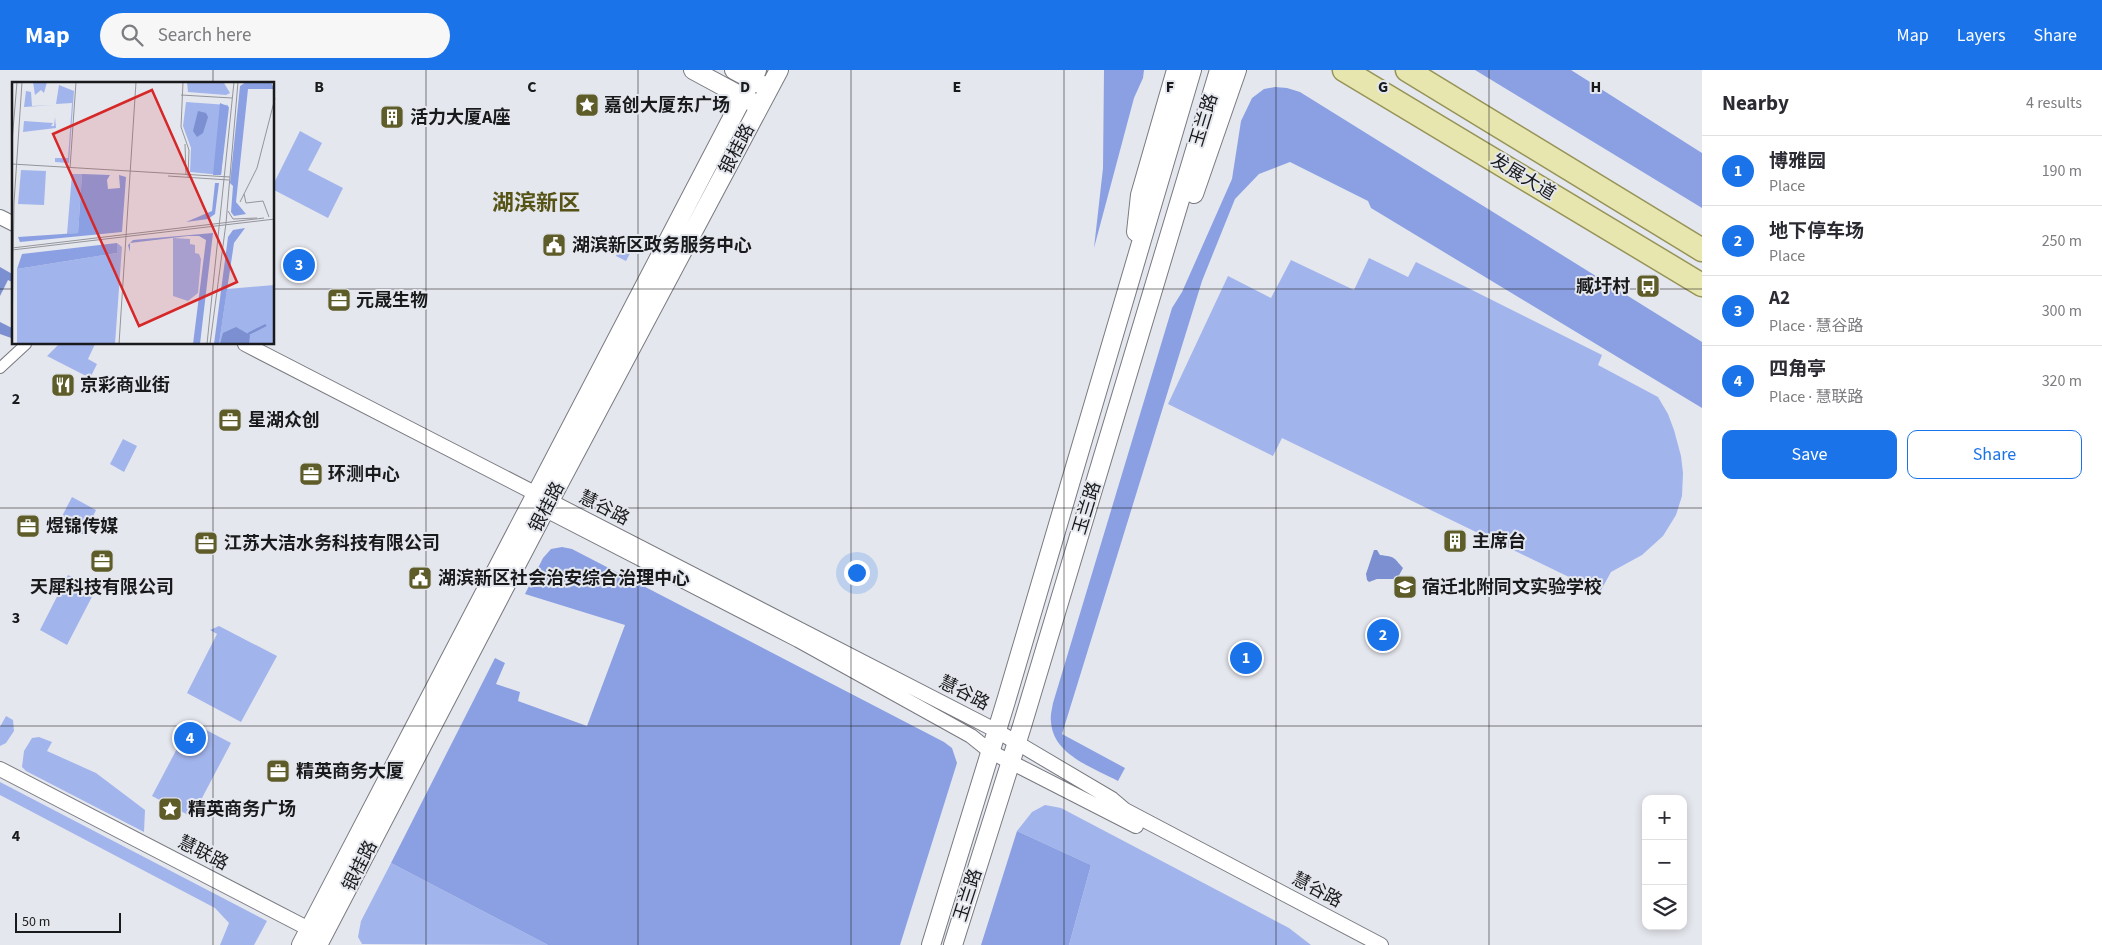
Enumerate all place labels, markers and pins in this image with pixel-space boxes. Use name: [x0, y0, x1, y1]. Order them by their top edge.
place icon: 嘉创大厦东广场: [574, 92, 600, 118]
place label: 嘉创大厦东广场: [604, 93, 730, 118]
building icon: 活力大厦A座: [379, 104, 405, 130]
place label: 活力大厦A座: [410, 105, 510, 130]
public building icon: 湖滨新区政务服务中心: [541, 232, 567, 258]
place label: 湖滨新区政务服务中心: [572, 233, 752, 258]
pin: 3: [283, 246, 315, 284]
bus stop icon: 臧圩村: [1635, 273, 1661, 299]
place label: 臧圩村: [1576, 274, 1630, 299]
office icon: 元晟生物: [326, 287, 352, 313]
place label: 元晟生物: [356, 288, 428, 313]
restaurant icon: 京彩商业街: [50, 372, 76, 398]
place label: 京彩商业街: [80, 373, 170, 398]
office icon: 星湖众创: [217, 407, 243, 433]
place label: 星湖众创: [248, 408, 320, 433]
office icon: 环测中心: [298, 461, 324, 487]
place label: 环测中心: [328, 462, 400, 487]
office icon: 煜锦传媒: [15, 513, 41, 539]
place label: 煜锦传媒: [46, 514, 118, 539]
building icon: 主席台: [1442, 528, 1468, 554]
place label: 主席台: [1472, 529, 1526, 554]
office icon: 江苏大洁水务科技有限公司: [193, 530, 219, 556]
place label: 江苏大洁水务科技有限公司: [224, 531, 440, 556]
office icon: 天犀科技有限公司: [89, 548, 115, 574]
public building icon: 湖滨新区社会治安综合治理中心: [407, 565, 433, 591]
place label: 湖滨新区社会治安综合治理中心: [438, 566, 690, 591]
school or university icon: 宿迁北附同文实验学校: [1392, 574, 1418, 600]
place label: 天犀科技有限公司: [30, 575, 174, 600]
place label: 宿迁北附同文实验学校: [1422, 575, 1602, 600]
pin: 2: [1367, 616, 1399, 654]
pin: 1: [1230, 639, 1262, 677]
pin: 4: [174, 719, 206, 757]
office icon: 精英商务大厦: [265, 758, 291, 784]
place label: 精英商务大厦: [296, 759, 404, 784]
place icon: 精英商务广场: [157, 796, 183, 822]
place label: 精英商务广场: [188, 797, 296, 822]

